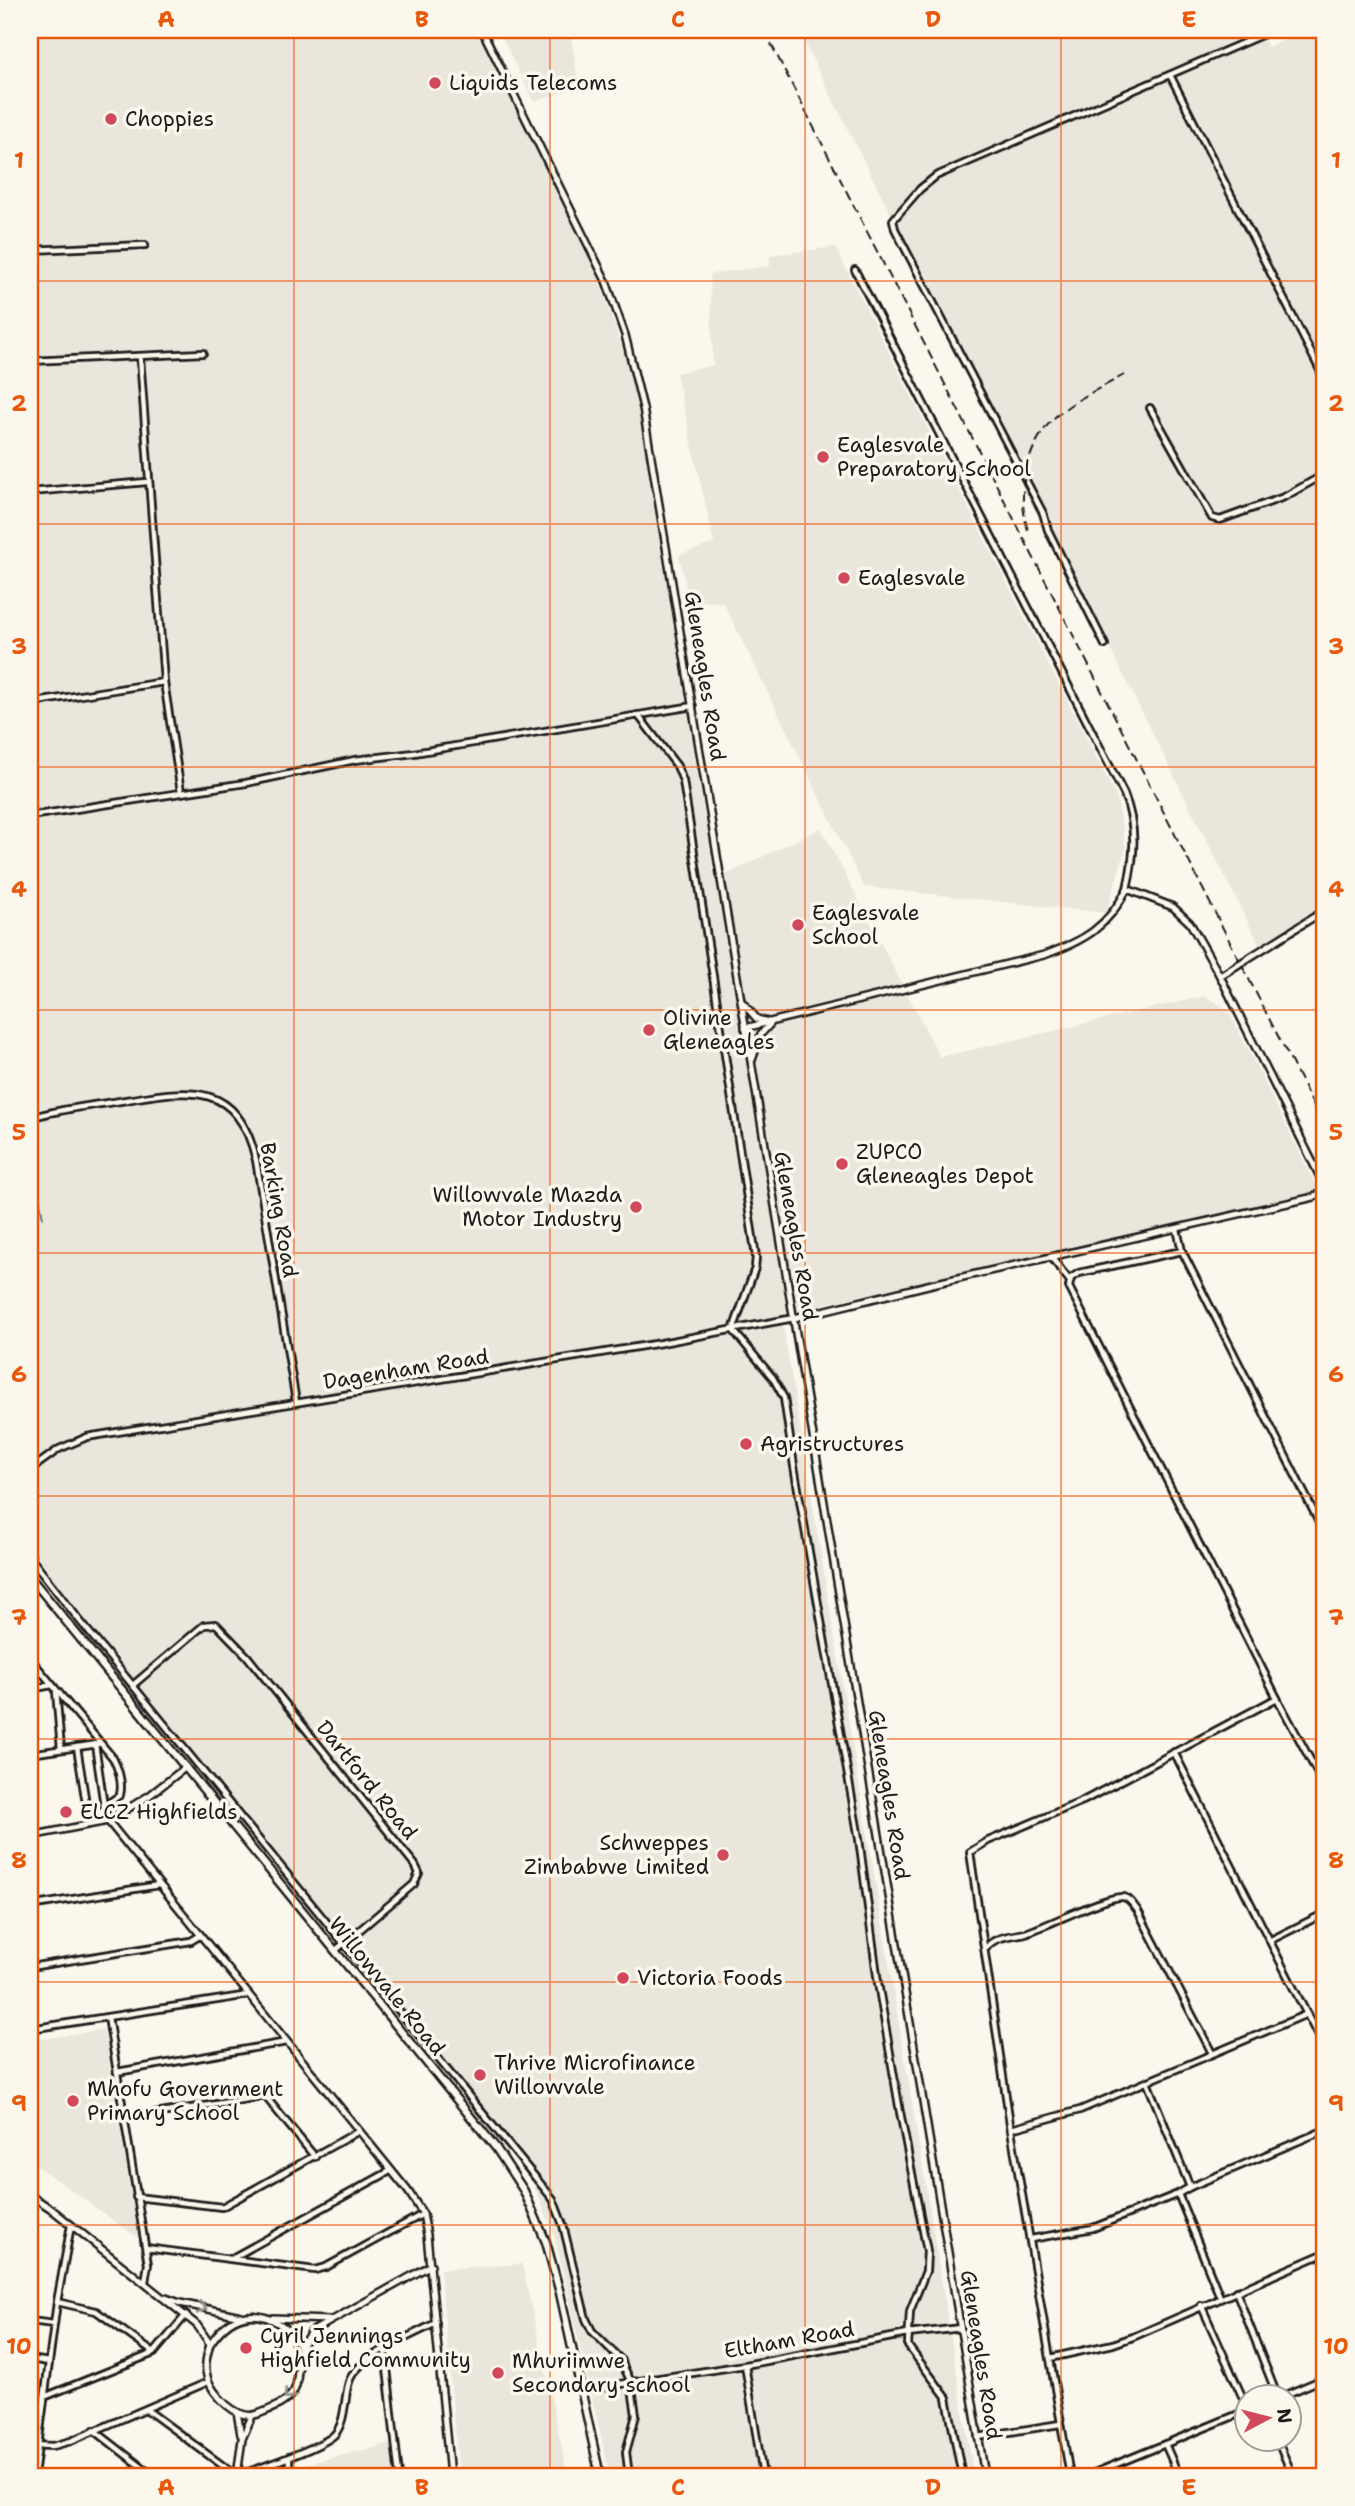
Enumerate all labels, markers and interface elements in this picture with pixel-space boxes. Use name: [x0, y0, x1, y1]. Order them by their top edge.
text: A: [157, 4, 175, 34]
text: B: [415, 4, 429, 34]
text: C: [671, 4, 685, 34]
text: D: [925, 4, 941, 34]
text: E: [1181, 4, 1197, 34]
place label: Liquids Telecoms: [449, 69, 617, 97]
marker: Liquids Telecoms: [427, 75, 443, 91]
place label: Choppies: [125, 105, 214, 133]
marker: Choppies: [103, 111, 119, 127]
text: 1: [14, 145, 24, 175]
text: 1: [1331, 145, 1341, 175]
text: 2: [11, 388, 27, 418]
text: 2: [1328, 388, 1344, 418]
place label: Eaglesvale Preparatory School: [837, 431, 1032, 483]
marker: Eaglesvale Preparatory School: [815, 449, 831, 465]
place label: Eaglesvale: [858, 564, 966, 592]
marker: Eaglesvale: [836, 570, 852, 586]
street label: Gleneagles Road: [678, 589, 732, 763]
text: 3: [11, 631, 27, 661]
text: 3: [1328, 631, 1344, 661]
text: 4: [11, 874, 27, 904]
text: 4: [1328, 874, 1344, 904]
place label: Eaglesvale School: [812, 899, 920, 951]
marker: Eaglesvale School: [790, 917, 806, 933]
place label: Olivine Gleneagles: [663, 1004, 775, 1056]
marker: Olivine Gleneagles: [641, 1022, 657, 1038]
text: 5: [12, 1117, 26, 1147]
text: 5: [1329, 1117, 1343, 1147]
place label: ZUPCO Gleneagles Depot: [856, 1138, 1034, 1190]
street label: Barking Road: [253, 1140, 305, 1280]
street label: Gleneagles Road: [767, 1149, 825, 1323]
marker: ZUPCO Gleneagles Depot: [834, 1156, 850, 1172]
place label: Willowvale Mazda Motor Industry: [432, 1181, 622, 1233]
marker: Willowvale Mazda Motor Industry: [628, 1199, 644, 1215]
street label: Dagenham Road: [321, 1342, 491, 1396]
text: 6: [11, 1359, 27, 1389]
text: 6: [1328, 1359, 1344, 1389]
place label: Agristructures: [760, 1430, 904, 1458]
marker: Agristructures: [738, 1436, 754, 1452]
text: 7: [11, 1602, 27, 1632]
text: 7: [1328, 1602, 1344, 1632]
street label: Gleneagles Road: [862, 1708, 916, 1882]
street label: Dartford Road: [310, 1714, 424, 1846]
place label: ELCZ Highfields: [80, 1798, 238, 1826]
marker: ELCZ Highfields: [58, 1804, 74, 1820]
place label: Schweppes Zimbabwe Limited: [524, 1829, 709, 1881]
text: 8: [11, 1845, 27, 1875]
text: 8: [1328, 1845, 1344, 1875]
marker: Schweppes Zimbabwe Limited: [715, 1847, 731, 1863]
street label: Willowvale Road: [322, 1911, 452, 2061]
place label: Victoria Foods: [637, 1964, 783, 1992]
marker: Victoria Foods: [615, 1970, 631, 1986]
place label: Thrive Microfinance Willowvale: [494, 2049, 696, 2101]
marker: Thrive Microfinance Willowvale: [472, 2067, 488, 2083]
place label: Mhofu Government Primary School: [87, 2075, 283, 2127]
text: 9: [11, 2088, 27, 2118]
text: 9: [1328, 2088, 1344, 2118]
marker: Mhofu Government Primary School: [65, 2093, 81, 2109]
street label: Gleneagles Road: [954, 2268, 1008, 2442]
one-way arrow: [196, 2299, 208, 2314]
street label: Eltham Road: [722, 2315, 856, 2365]
place label: Cyril Jennings Highfield Community: [260, 2322, 471, 2374]
text: 10: [6, 2331, 32, 2361]
text: 10: [1323, 2331, 1349, 2361]
marker: Cyril Jennings Highfield Community: [238, 2340, 254, 2356]
place label: Mhuriimwe Secondary school: [512, 2347, 691, 2399]
marker: Mhuriimwe Secondary school: [490, 2365, 506, 2381]
north arrow: [1232, 2384, 1302, 2454]
one-way arrow: [284, 2386, 296, 2399]
text: N: [1271, 2407, 1298, 2425]
text: A: [157, 2472, 175, 2502]
text: B: [415, 2472, 429, 2502]
text: C: [671, 2472, 685, 2502]
text: D: [925, 2472, 941, 2502]
text: E: [1181, 2472, 1197, 2502]

